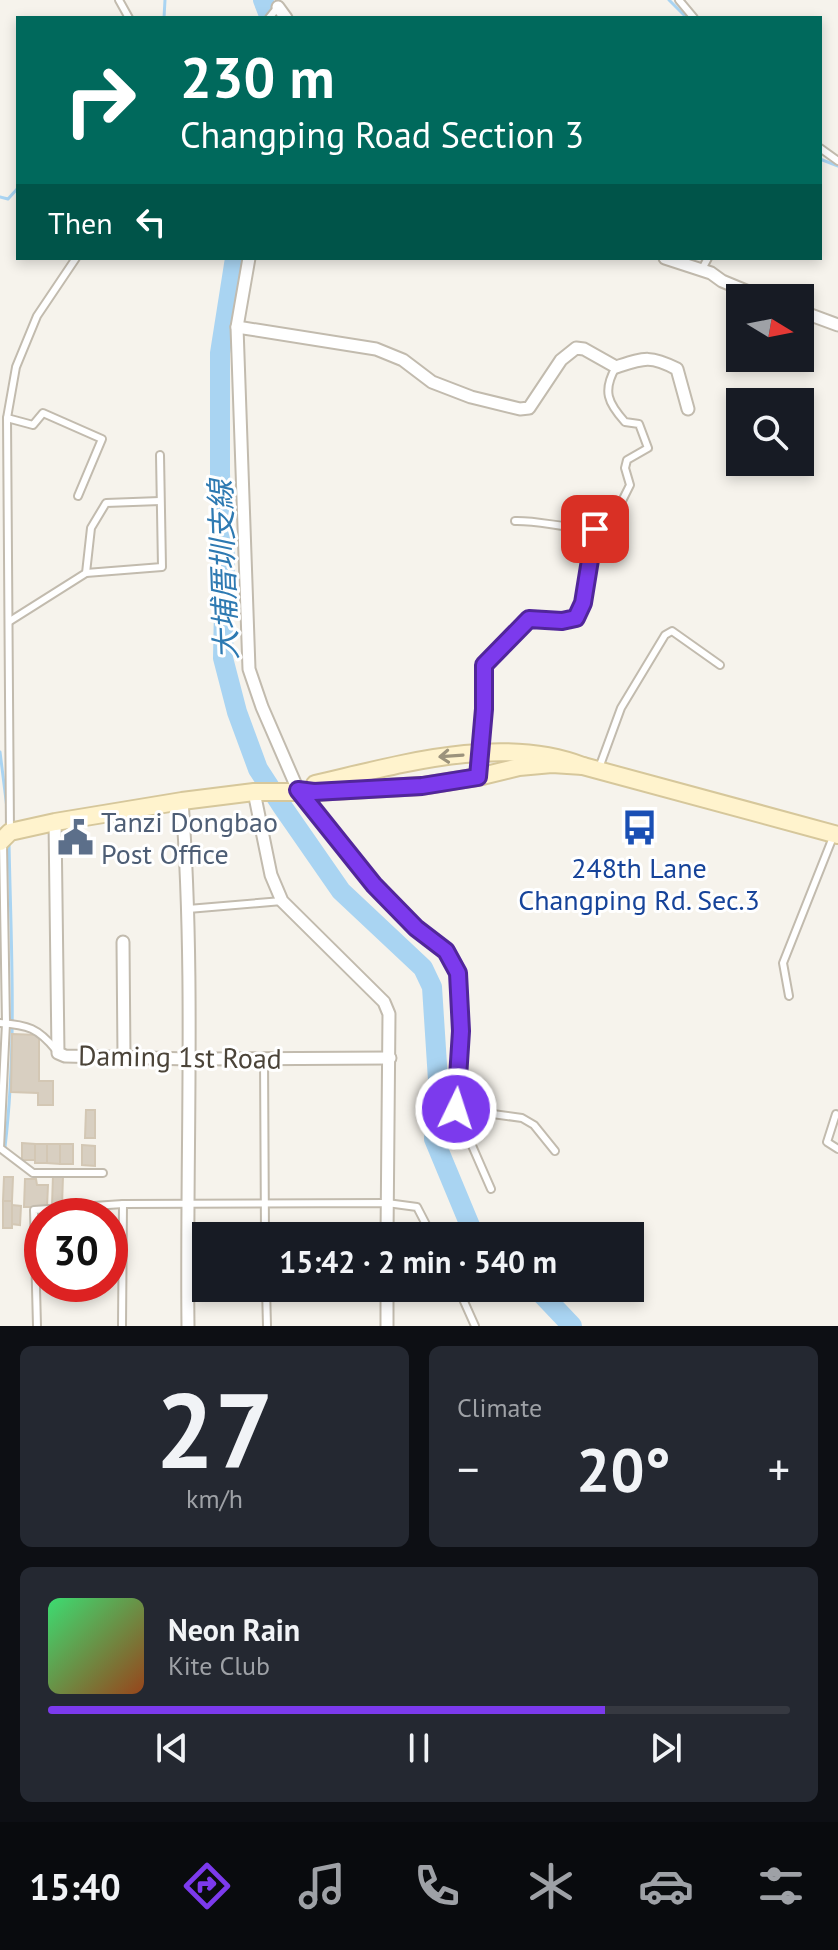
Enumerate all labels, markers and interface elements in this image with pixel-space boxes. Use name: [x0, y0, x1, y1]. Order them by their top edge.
text: 230 m: [180, 41, 335, 113]
icon: right: [48, 48, 152, 152]
text: Changping Road Section 3: [180, 111, 584, 158]
icon: left: [129, 200, 173, 244]
text: Then: [48, 203, 113, 242]
north arrow: [726, 284, 814, 372]
map controls: [726, 284, 814, 476]
button: search: [726, 388, 814, 476]
water label: 大埔厝圳支線: [200, 476, 245, 661]
pin: [561, 495, 629, 563]
icon: arrive: [573, 507, 617, 551]
one-way arrow: [438, 749, 465, 764]
place label: Tanzi Dongbao Post Office: [101, 803, 278, 872]
bus stop icon: 248th Lane Changping Rd. Sec.3: [620, 809, 658, 847]
public building icon: Tanzi Dongbao Post Office: [56, 819, 94, 857]
place label: 248th Lane Changping Rd. Sec.3: [518, 849, 760, 918]
street label: Daming 1st Road: [78, 1036, 282, 1077]
position arrow: [414, 1067, 498, 1151]
speed limit sign: 30: [24, 1198, 128, 1302]
text: 15:42 · 2 min · 540 m: [279, 1242, 557, 1281]
text: 27: [156, 1362, 273, 1497]
text: Climate: [457, 1391, 542, 1424]
text: 20°: [576, 1430, 671, 1508]
text: −: [457, 1440, 479, 1497]
text: +: [768, 1440, 790, 1497]
text: km/h: [186, 1482, 243, 1515]
text: Neon Rain: [168, 1610, 300, 1649]
text: Kite Club: [168, 1649, 270, 1682]
icon: previous: [150, 1726, 194, 1770]
icon: pause: [397, 1726, 441, 1770]
icon: next: [644, 1726, 688, 1770]
icon: directions: [179, 1858, 235, 1914]
icon: music: [294, 1858, 350, 1914]
icon: phone: [409, 1858, 465, 1914]
icon: climate: [523, 1858, 579, 1914]
icon: car: [638, 1858, 694, 1914]
icon: filters: [753, 1858, 809, 1914]
text: 15:40: [29, 1863, 121, 1910]

